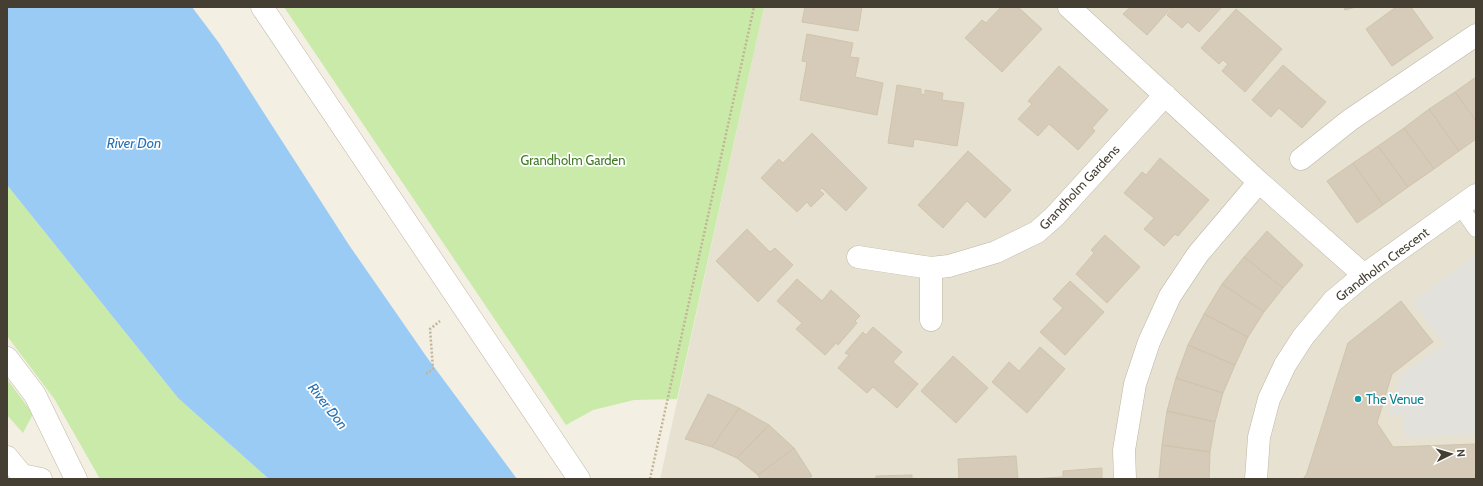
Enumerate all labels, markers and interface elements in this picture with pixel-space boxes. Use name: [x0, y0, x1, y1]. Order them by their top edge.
water label: River Don: [107, 134, 161, 152]
street label: Grandholm Gardens: [1035, 141, 1123, 233]
park label: Grandholm Garden: [520, 152, 626, 168]
street label: Grandholm Crescent: [1332, 223, 1432, 304]
water label: River Don: [304, 379, 352, 433]
place label: The Venue: [1366, 391, 1424, 407]
marker: The Venue: [1353, 394, 1363, 404]
north arrow: [1431, 434, 1471, 474]
text: N: [1454, 449, 1468, 458]

